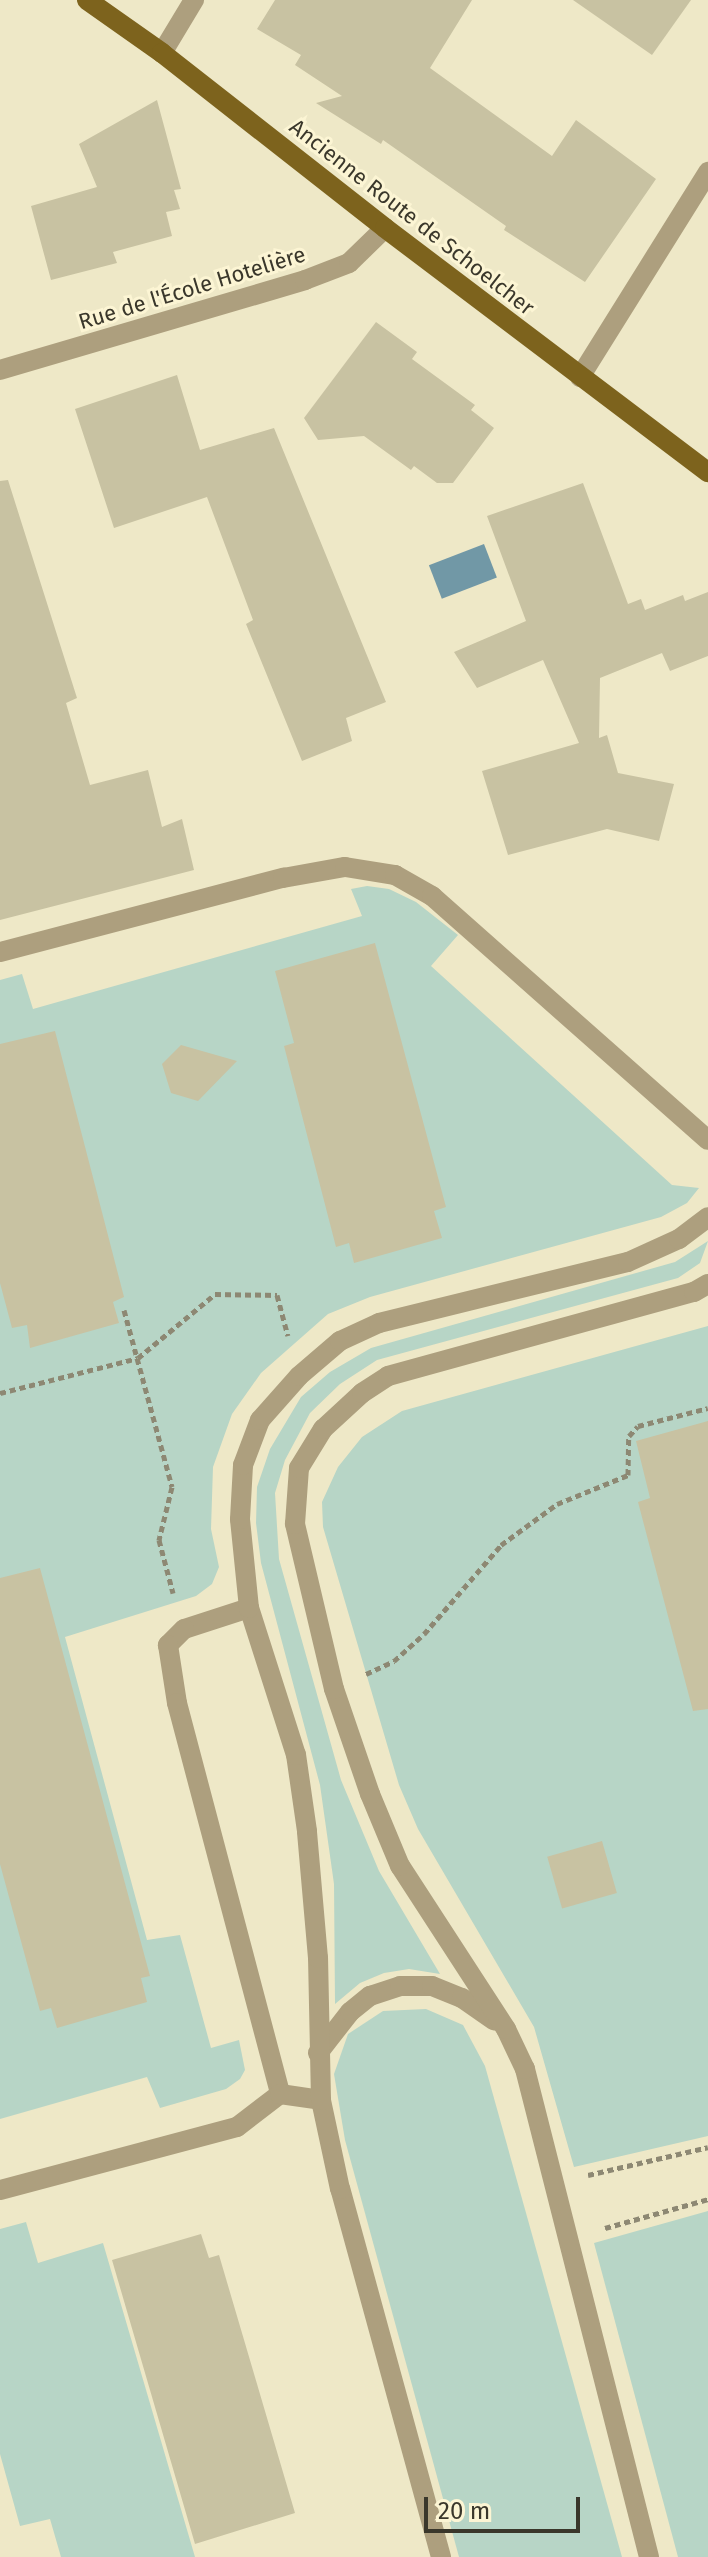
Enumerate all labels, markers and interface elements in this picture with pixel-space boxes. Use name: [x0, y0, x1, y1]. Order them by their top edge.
street label: Ancienne Route de Schoelcher: [284, 113, 540, 321]
street label: Rue de l'École Hotelière: [75, 241, 309, 335]
scale bar: [428, 2481, 584, 2531]
text: 20 m: [438, 2497, 490, 2525]

